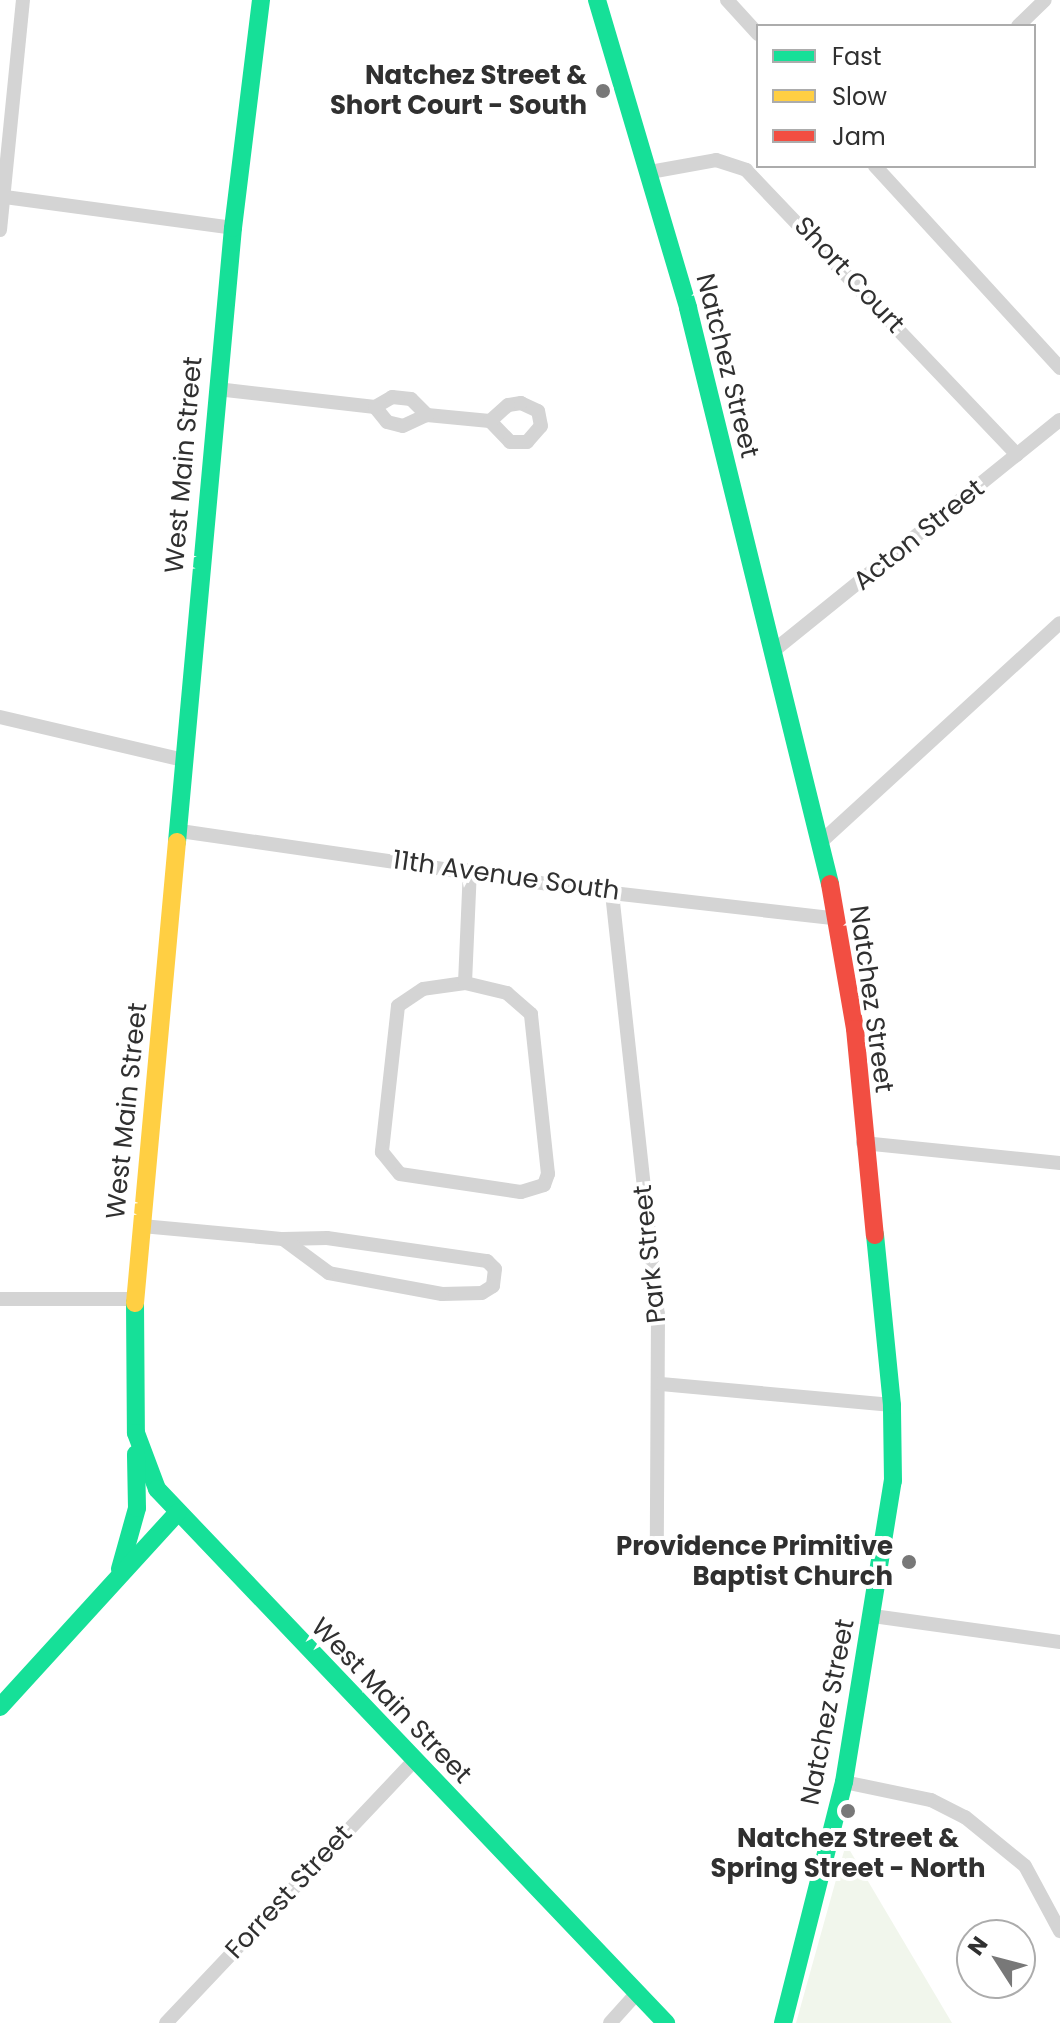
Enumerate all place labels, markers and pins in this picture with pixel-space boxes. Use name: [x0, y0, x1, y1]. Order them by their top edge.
place label: Natchez Street & Short Court - South: [330, 60, 587, 122]
marker: Natchez Street & Short Court - South: [594, 82, 612, 100]
place label: Providence Primitive Baptist Church: [616, 1531, 893, 1592]
marker: Providence Primitive Baptist Church: [900, 1553, 918, 1571]
marker: Natchez Street & Spring Street - North: [839, 1802, 857, 1820]
place label: Natchez Street & Spring Street - North: [711, 1823, 985, 1884]

